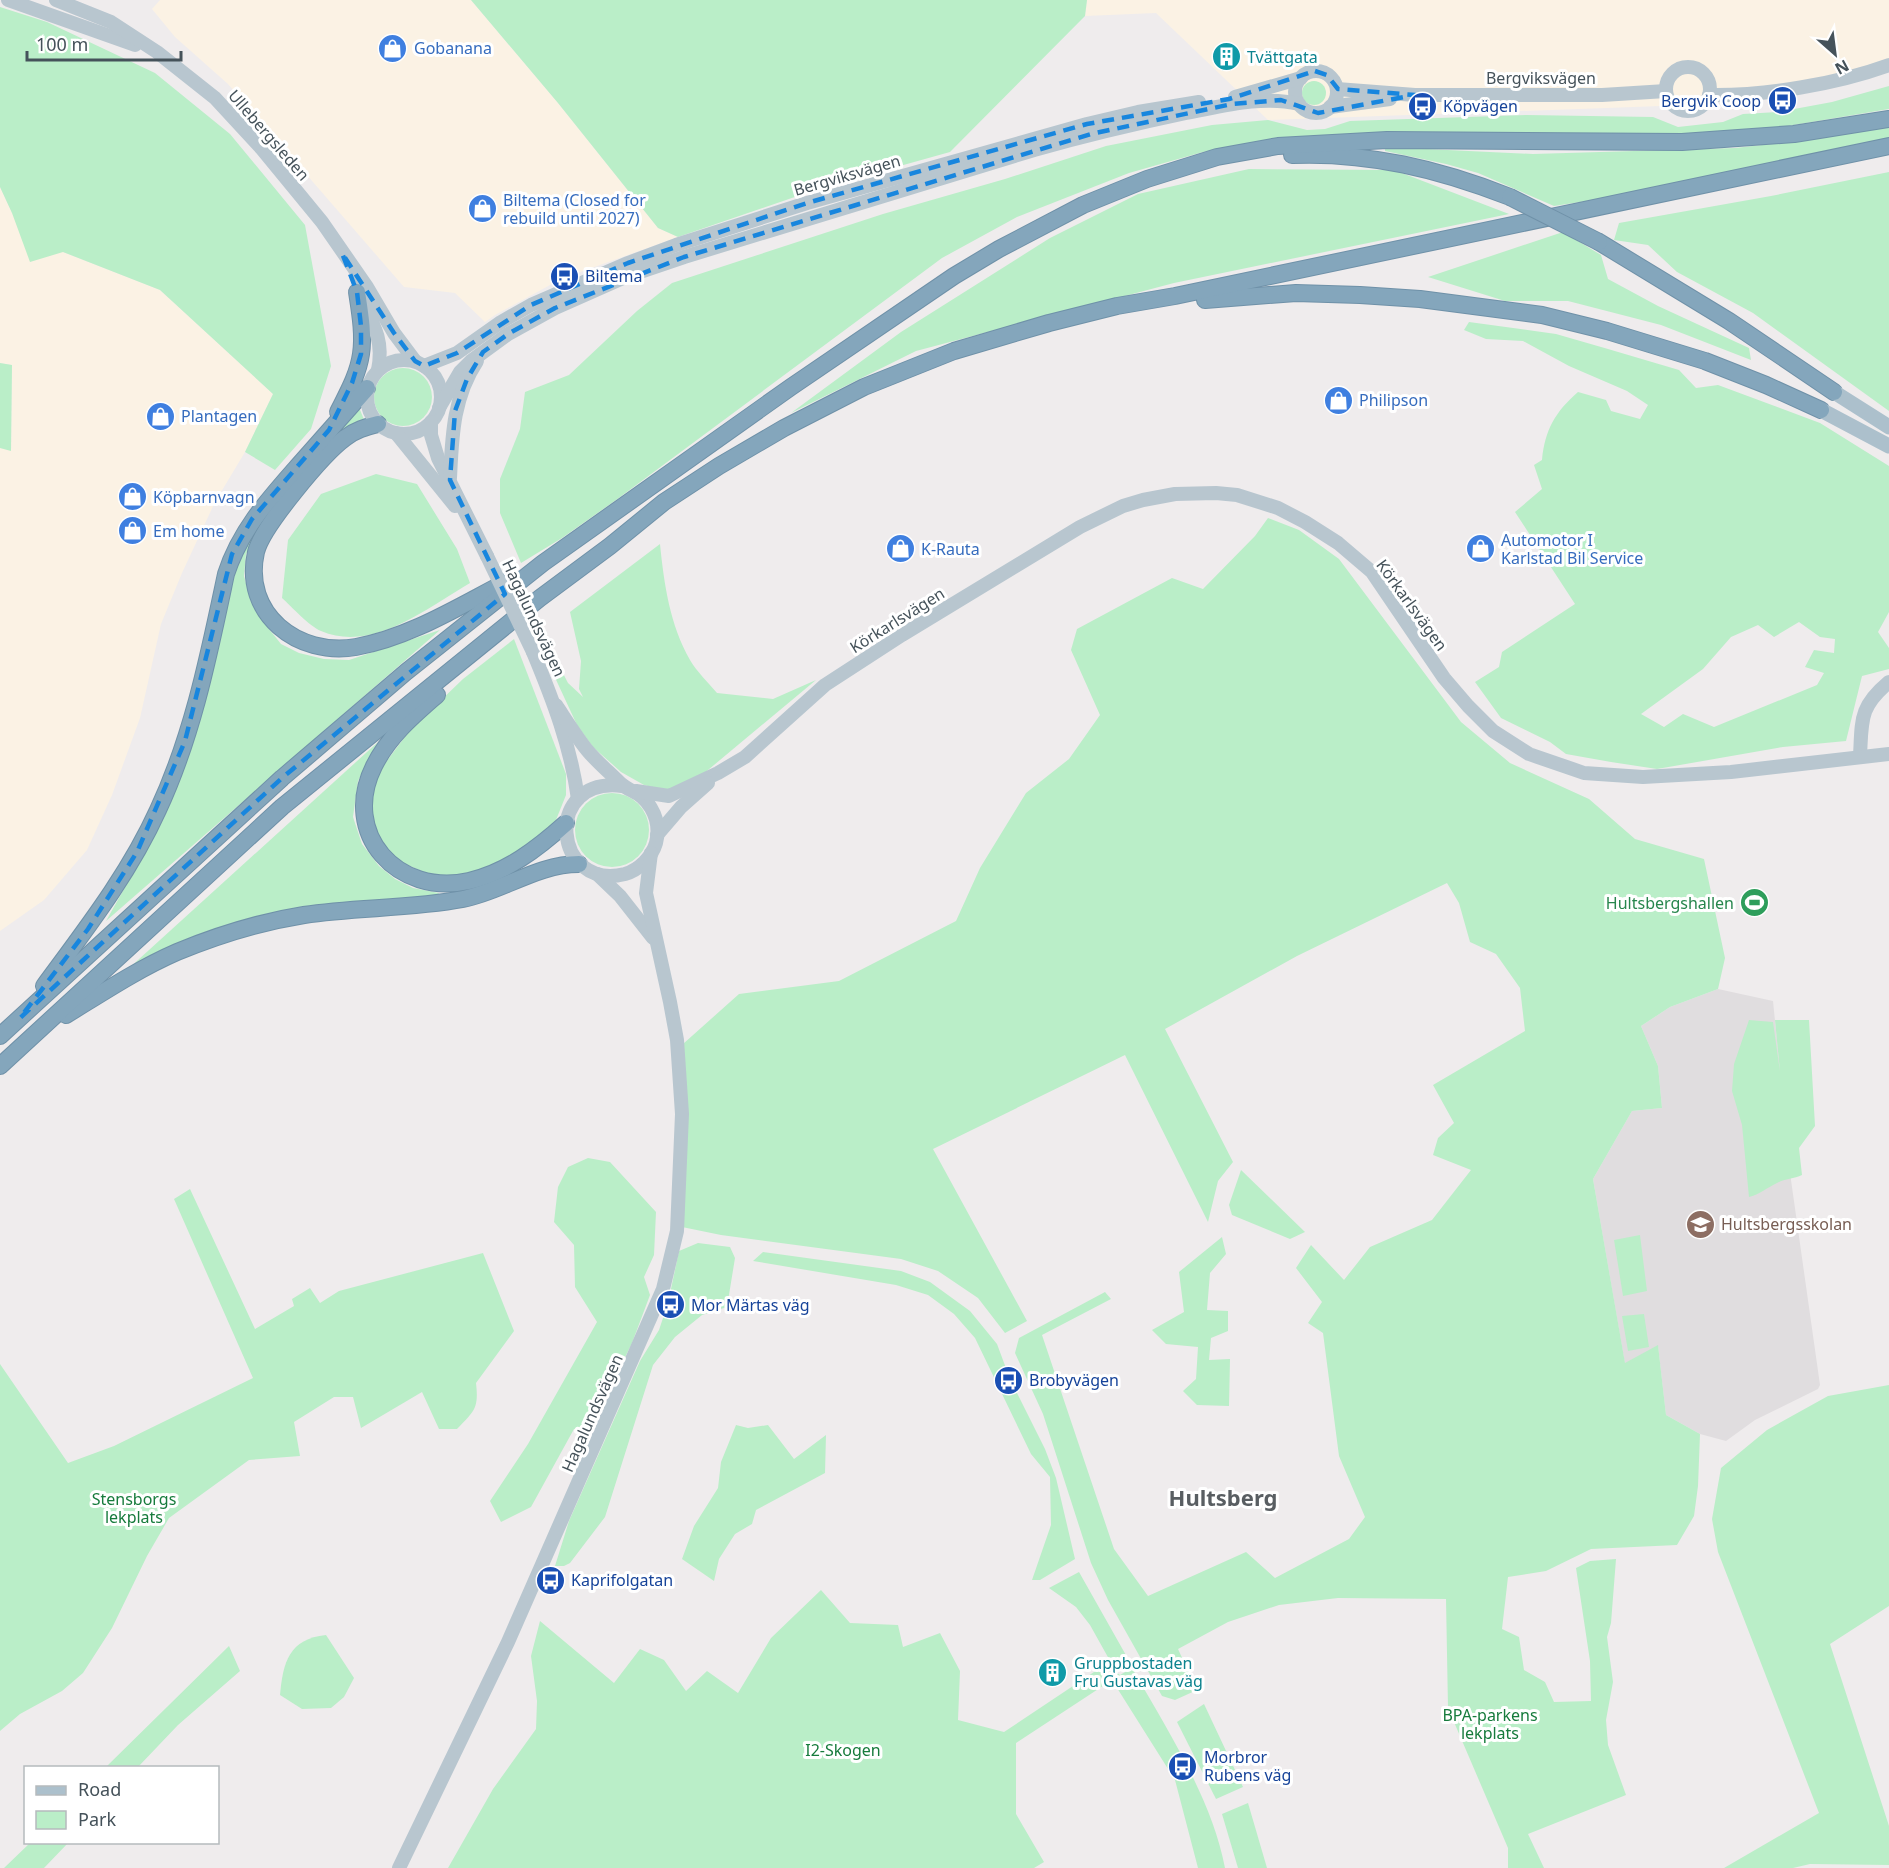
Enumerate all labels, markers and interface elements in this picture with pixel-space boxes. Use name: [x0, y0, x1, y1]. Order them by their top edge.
scale bar: [27, 24, 182, 62]
north arrow: [1805, 24, 1865, 84]
text: 100 m: [36, 32, 88, 56]
shop icon: Gobanana: [377, 32, 409, 64]
place label: Gobanana: [414, 37, 492, 59]
building icon: Tvättgata: [1210, 41, 1242, 73]
place label: Tvättgata: [1247, 46, 1318, 68]
text: N: [1831, 54, 1853, 80]
street label: Bergviksvägen: [1486, 67, 1596, 89]
street label: Ullebergsleden: [223, 85, 315, 185]
bus stop icon: Bergvik Coop: [1766, 85, 1798, 117]
bus stop icon: Köpvägen: [1406, 90, 1438, 122]
place label: Bergvik Coop: [1661, 90, 1761, 112]
place label: Köpvägen: [1443, 95, 1518, 117]
street label: Bergviksvägen: [791, 149, 903, 201]
place label: Biltema (Closed for rebuild until 2027): [503, 189, 646, 229]
shop icon: Biltema (Closed for rebuild until 2027): [466, 193, 498, 225]
bus stop icon: Biltema: [548, 260, 580, 292]
place label: Biltema: [585, 265, 642, 287]
shop icon: Philipson: [1322, 384, 1354, 416]
place label: Philipson: [1359, 389, 1428, 411]
shop icon: Plantagen: [144, 400, 176, 432]
place label: Plantagen: [181, 405, 257, 427]
shop icon: Köpbarnvagn: [116, 481, 148, 513]
place label: Köpbarnvagn: [153, 486, 255, 508]
shop icon: Em home: [116, 515, 148, 547]
place label: Em home: [153, 520, 225, 542]
place label: Automotor I Karlstad Bil Service: [1501, 529, 1643, 569]
shop icon: K-Rauta: [884, 533, 916, 565]
shop icon: Automotor I Karlstad Bil Service: [1464, 533, 1496, 565]
place label: K-Rauta: [921, 538, 980, 560]
street label: Körkarlsvägen: [1371, 555, 1453, 655]
street label: Hagalundsvägen: [497, 556, 571, 680]
street label: Körkarlsvägen: [845, 582, 949, 658]
sports icon: Hultsbergshallen: [1739, 887, 1771, 919]
place label: Hultsbergshallen: [1606, 892, 1734, 914]
school or university icon: Hultsbergsskolan: [1684, 1208, 1716, 1240]
place label: Hultsbergsskolan: [1721, 1213, 1852, 1235]
bus stop icon: Mor Märtas väg: [654, 1289, 686, 1321]
place label: Mor Märtas väg: [691, 1294, 810, 1316]
street label: Hagalundsvägen: [556, 1351, 628, 1475]
bus stop icon: Brobyvägen: [992, 1364, 1024, 1396]
place label: Brobyvägen: [1029, 1369, 1119, 1391]
district label: Hultsberg: [1169, 1482, 1277, 1512]
park label: Stensborgs lekplats: [92, 1488, 176, 1528]
bus stop icon: Kaprifolgatan: [534, 1564, 566, 1596]
place label: Kaprifolgatan: [571, 1569, 673, 1591]
place label: Gruppbostaden Fru Gustavas väg: [1074, 1652, 1203, 1692]
building icon: Gruppbostaden Fru Gustavas väg: [1037, 1656, 1069, 1688]
park label: BPA-parkens lekplats: [1442, 1704, 1538, 1744]
park label: I2-Skogen: [805, 1739, 881, 1761]
place label: Morbror Rubens väg: [1204, 1746, 1291, 1786]
bus stop icon: Morbror Rubens väg: [1167, 1750, 1199, 1782]
legend: [24, 1766, 219, 1844]
text: Road: [78, 1777, 121, 1801]
text: Park: [78, 1807, 116, 1831]

